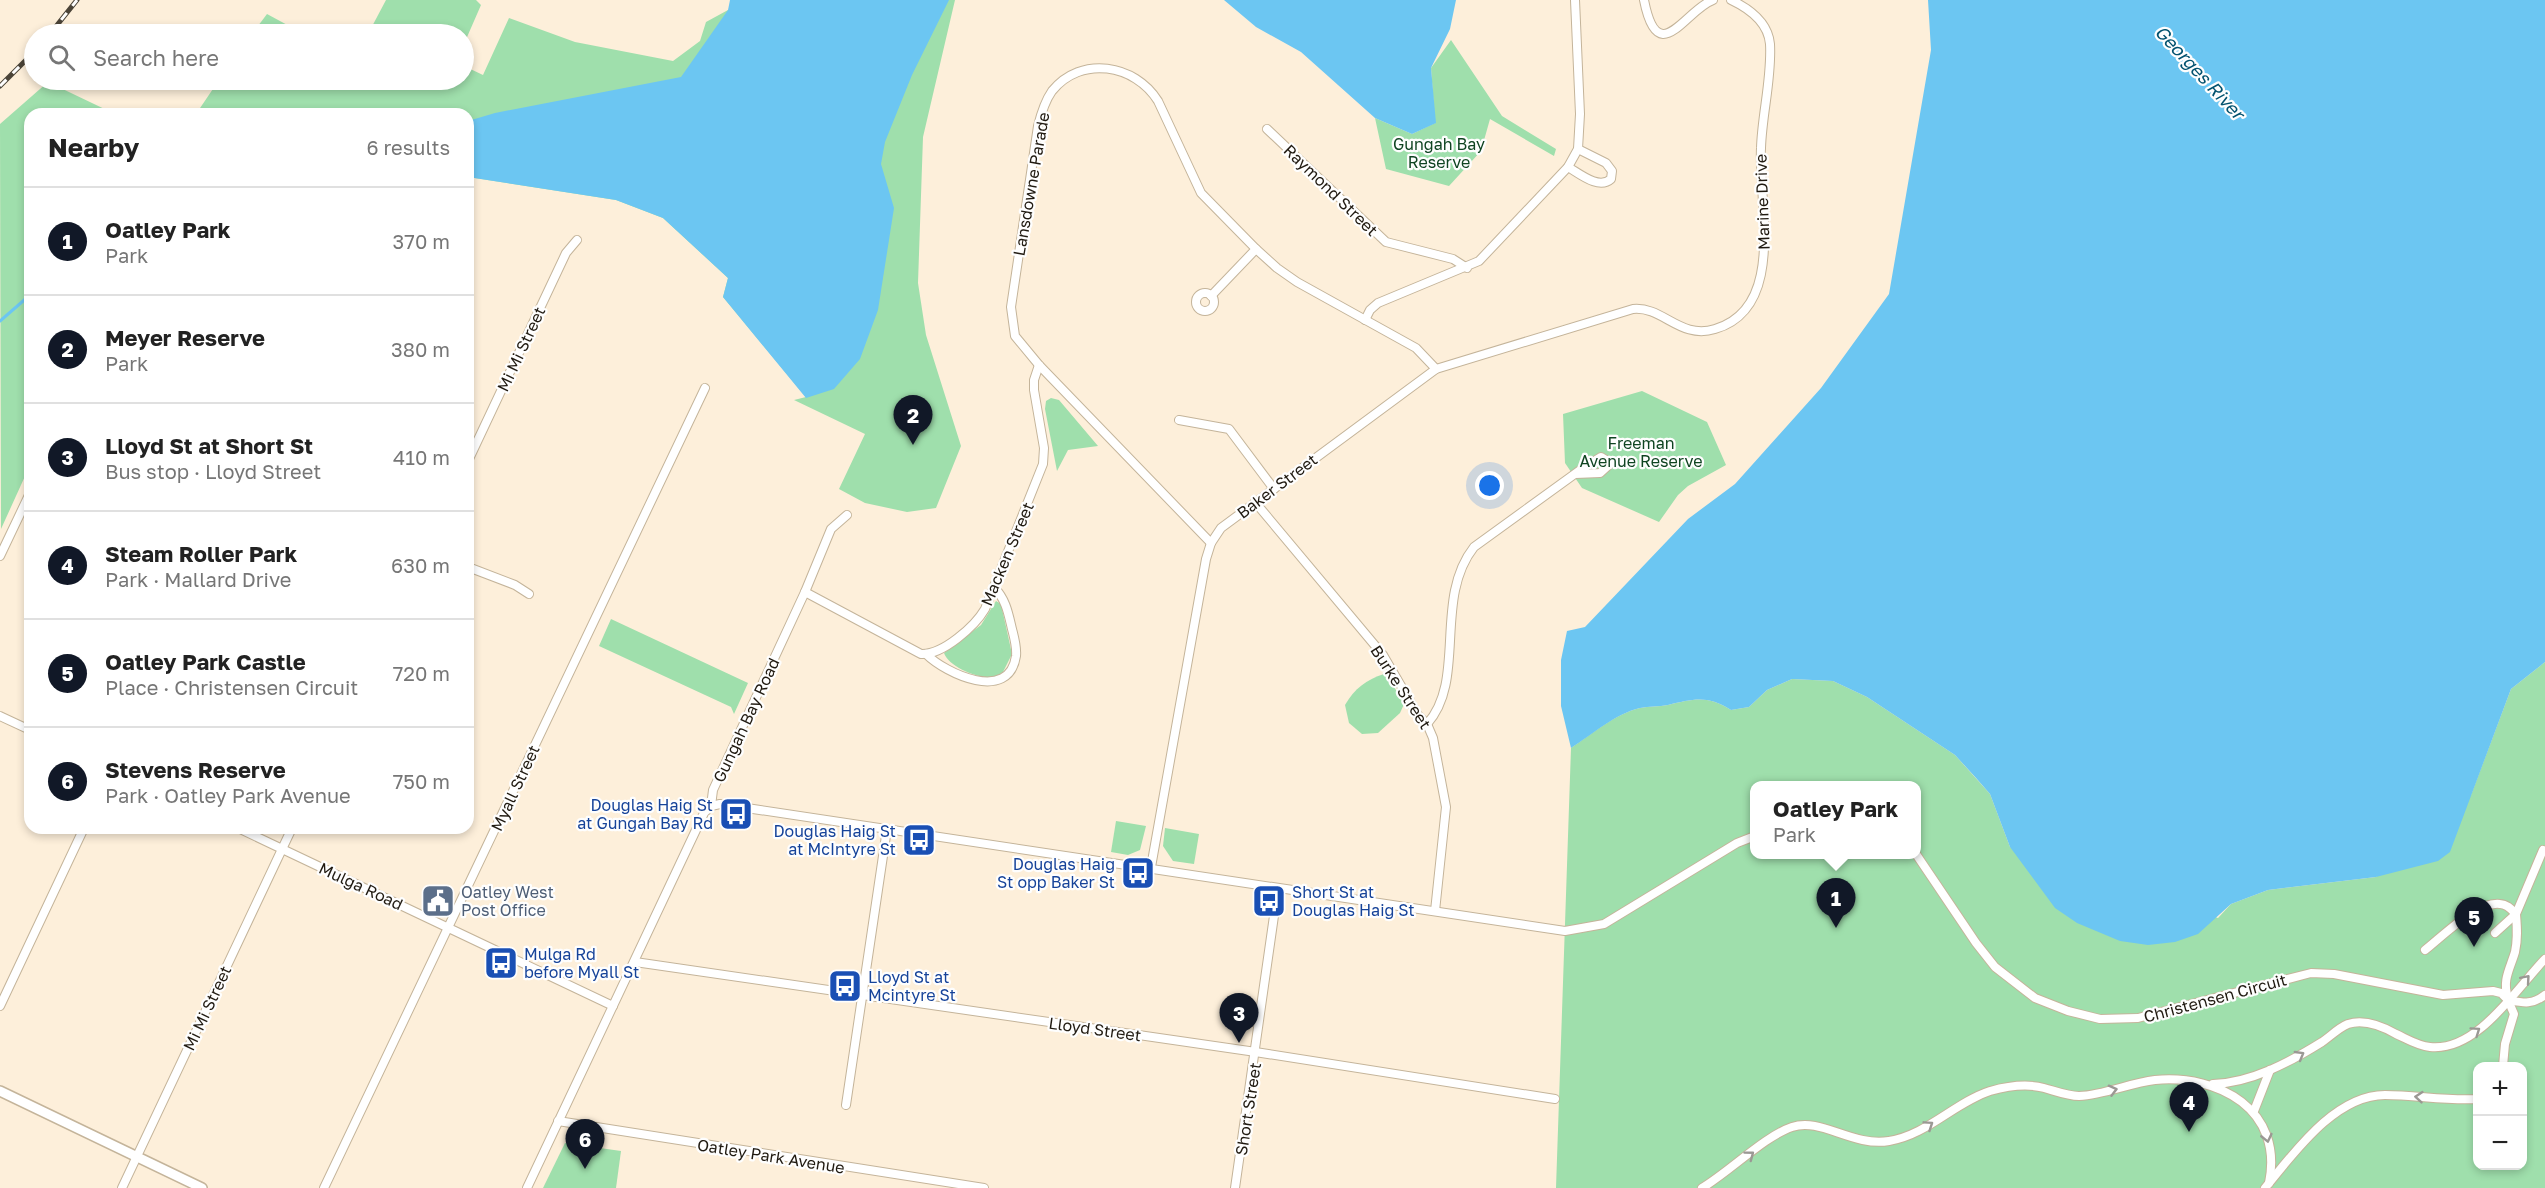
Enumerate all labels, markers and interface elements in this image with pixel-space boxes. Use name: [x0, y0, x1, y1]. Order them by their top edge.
water label: Georges River: [2151, 20, 2251, 126]
search box: [24, 24, 474, 90]
icon: search: [45, 41, 78, 74]
text: Search here: [93, 44, 219, 71]
street label: Lansdowne Parade: [1009, 111, 1053, 257]
text: Nearby: [48, 132, 139, 163]
park label: Gungah Bay Reserve: [1393, 134, 1485, 172]
text: 6 results: [366, 135, 450, 159]
street label: Raymond Street: [1280, 140, 1382, 240]
street label: Marine Drive: [1750, 154, 1774, 250]
text: Oatley Park: [105, 216, 231, 243]
text: 1: [62, 229, 73, 253]
text: 370 m: [393, 229, 450, 253]
text: Park: [105, 243, 148, 267]
street label: Mi Mi Street: [493, 303, 549, 395]
text: Meyer Reserve: [105, 324, 265, 351]
text: 2: [61, 337, 74, 361]
text: 380 m: [391, 337, 450, 361]
text: Park: [105, 351, 148, 375]
pin: 2: [894, 396, 932, 445]
text: Lloyd St at Short St: [105, 432, 313, 459]
park label: Freeman Avenue Reserve: [1580, 433, 1702, 471]
text: 3: [61, 445, 74, 469]
text: 410 m: [393, 445, 450, 469]
street label: Baker Street: [1233, 449, 1321, 523]
text: Bus stop · Lloyd Street: [105, 459, 321, 483]
your location: [1475, 471, 1504, 500]
street label: Macken Street: [976, 499, 1038, 609]
text: Steam Roller Park: [105, 540, 297, 567]
text: 4: [61, 553, 74, 577]
text: 630 m: [391, 553, 450, 577]
text: Park · Mallard Drive: [105, 567, 291, 591]
street label: Burke Street: [1366, 641, 1436, 733]
text: Oatley Park Castle: [105, 648, 306, 675]
street label: Gungah Bay Road: [708, 655, 784, 785]
text: 5: [61, 661, 74, 685]
text: 720 m: [393, 661, 450, 685]
text: Place · Christensen Circuit: [105, 675, 358, 699]
street label: Myall Street: [486, 742, 544, 834]
text: Stevens Reserve: [105, 756, 286, 783]
text: 6: [61, 769, 74, 793]
text: 750 m: [393, 769, 450, 793]
popup: [1750, 781, 1921, 859]
text: Park · Oatley Park Avenue: [105, 783, 351, 807]
place label: Douglas Haig St at Gungah Bay Rd: [577, 795, 713, 833]
text: Oatley Park: [1773, 795, 1898, 822]
bus stop icon: Douglas Haig St at Gungah Bay Rd: [718, 796, 754, 832]
place label: Douglas Haig St at McIntyre St: [773, 821, 896, 859]
bus stop icon: Douglas Haig St at McIntyre St: [901, 822, 937, 858]
text: Park: [1773, 822, 1816, 846]
place label: Douglas Haig St opp Baker St: [997, 854, 1115, 892]
bus stop icon: Douglas Haig St opp Baker St: [1120, 855, 1156, 891]
street label: Mulga Road: [316, 858, 406, 914]
pin: 1: [1816, 878, 1856, 928]
place label: Oatley West Post Office: [461, 882, 554, 920]
place label: Short St at Douglas Haig St: [1292, 882, 1415, 920]
public building icon: Oatley West Post Office: [420, 883, 456, 919]
bus stop icon: Short St at Douglas Haig St: [1251, 883, 1287, 919]
pin: 5: [2454, 898, 2494, 947]
place label: Mulga Rd before Myall St: [524, 944, 639, 982]
bus stop icon: Mulga Rd before Myall St: [483, 945, 519, 981]
street label: Mi Mi Street: [179, 962, 235, 1054]
place label: Lloyd St at Mcintyre St: [868, 967, 956, 1005]
bus stop icon: Lloyd St at Mcintyre St: [827, 968, 863, 1004]
street label: Christensen Circuit: [2141, 969, 2289, 1027]
one-way arrow: [2519, 975, 2530, 986]
pin: 3: [1220, 994, 1258, 1043]
street label: Lloyd Street: [1048, 1013, 1142, 1045]
one-way arrow: [2470, 1027, 2481, 1038]
one-way arrow: [2294, 1050, 2304, 1062]
street label: Short Street: [1231, 1061, 1265, 1157]
map controls: [2473, 1062, 2527, 1170]
button: +: [2473, 1062, 2527, 1116]
pin: 4: [2170, 1082, 2208, 1132]
one-way arrow: [2108, 1084, 2118, 1097]
one-way arrow: [2415, 1091, 2424, 1104]
button: −: [2473, 1116, 2527, 1170]
pin: 6: [566, 1120, 604, 1169]
one-way arrow: [1923, 1120, 1933, 1132]
one-way arrow: [2259, 1133, 2272, 1143]
street label: Oatley Park Avenue: [696, 1134, 846, 1178]
one-way arrow: [1743, 1151, 1754, 1162]

